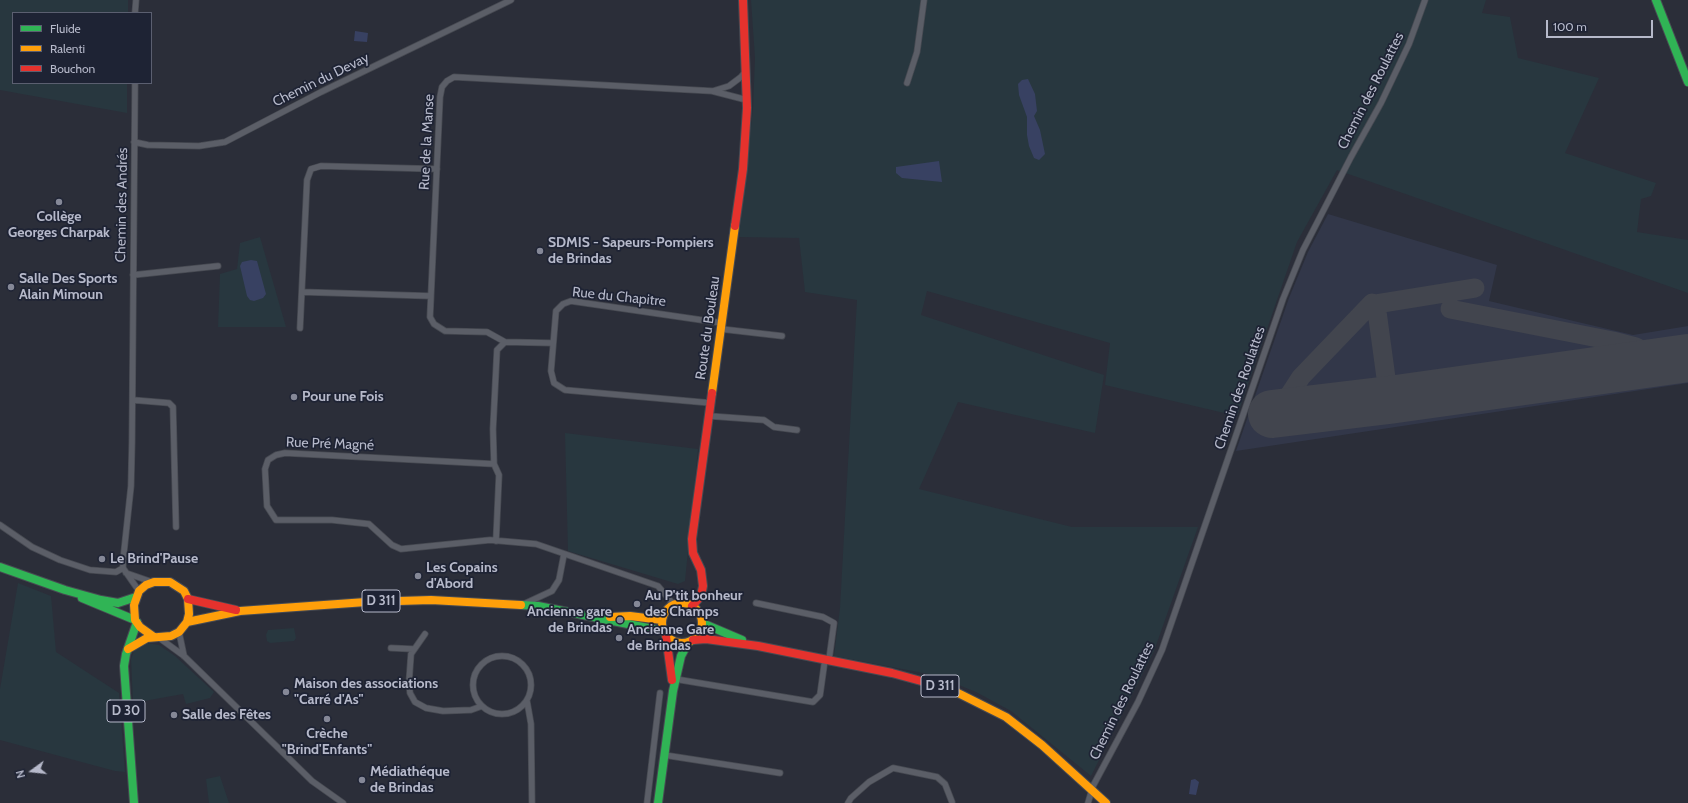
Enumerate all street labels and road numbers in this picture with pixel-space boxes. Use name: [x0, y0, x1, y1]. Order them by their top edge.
street label: Chemin des Roulattes: [1334, 30, 1408, 152]
street label: Chemin du Devay: [270, 49, 372, 111]
street label: Rue de la Manse: [416, 94, 438, 190]
street label: Chemin des Andrés: [113, 147, 131, 263]
street label: Route du Bouleau: [692, 275, 724, 381]
street label: Rue du Chapitre: [571, 284, 667, 310]
street label: Chemin des Roulattes: [1211, 324, 1269, 452]
street label: Rue Pré Magné: [286, 434, 374, 454]
road number: D 311: [362, 590, 400, 612]
street label: Chemin des Roulattes: [1086, 639, 1158, 763]
road number: D 311: [921, 675, 959, 697]
road number: D 30: [107, 700, 145, 722]

